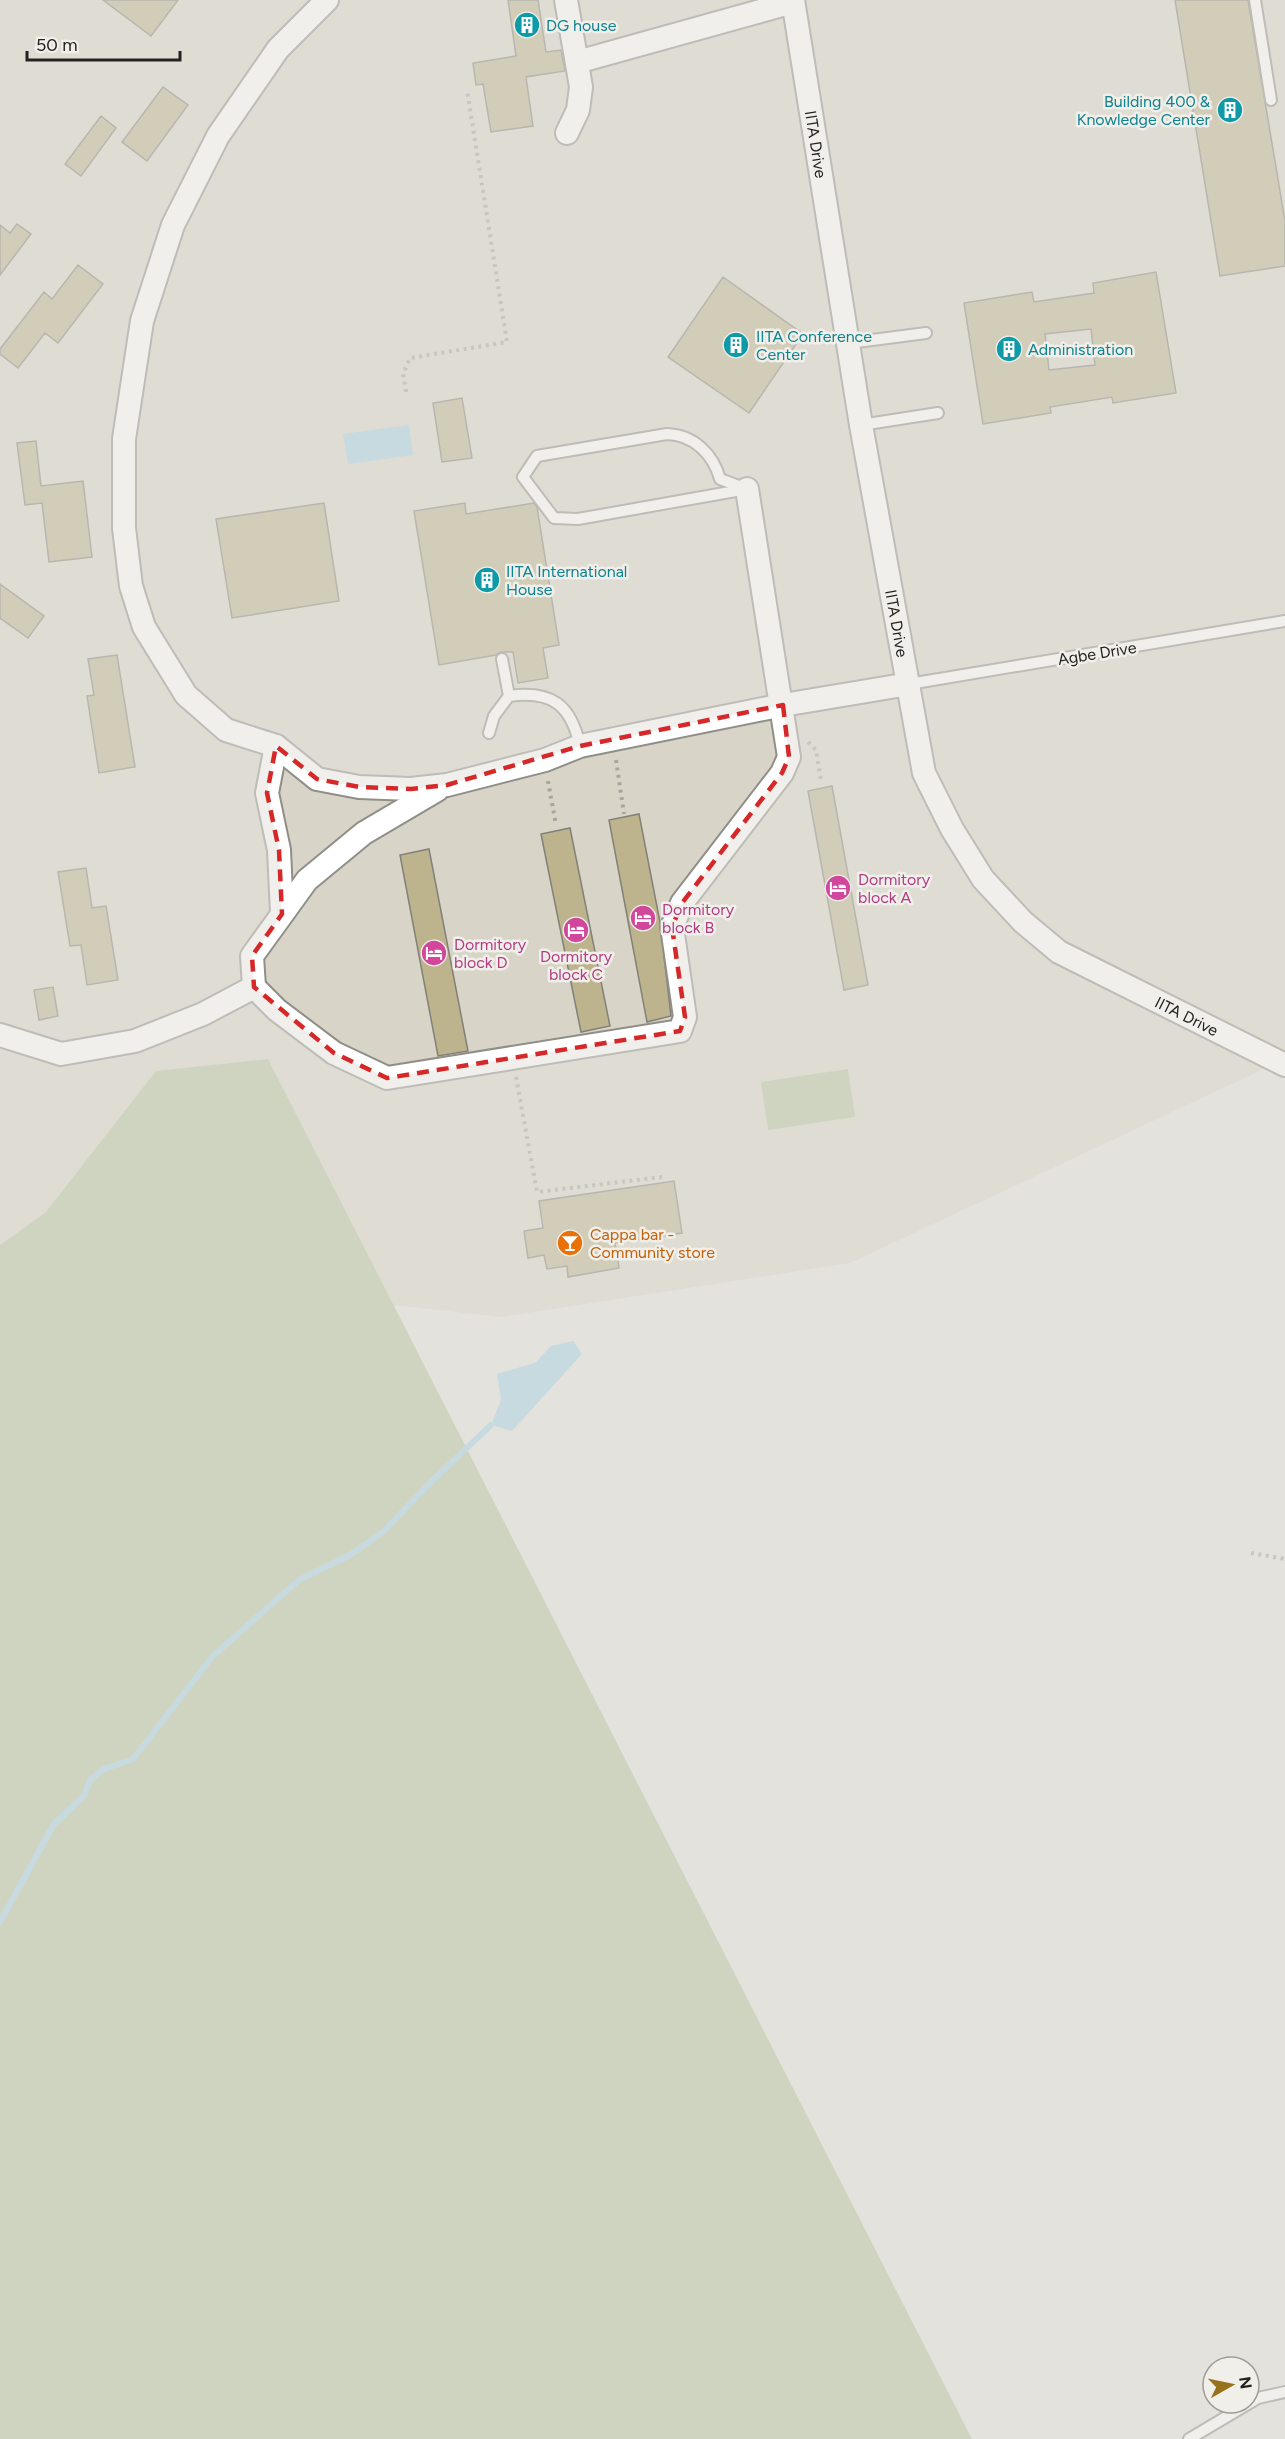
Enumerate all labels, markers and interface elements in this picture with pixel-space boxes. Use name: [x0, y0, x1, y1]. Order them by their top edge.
building icon: DG house: [512, 10, 542, 40]
place label: DG house: [546, 16, 617, 35]
scale bar: [27, 24, 180, 62]
text: 50 m: [36, 34, 78, 56]
place label: Building 400 & Knowledge Center: [1077, 92, 1211, 129]
building icon: Building 400 & Knowledge Center: [1215, 95, 1245, 125]
street label: IITA Drive: [801, 109, 830, 180]
place label: IITA Conference Center: [756, 327, 872, 364]
building icon: IITA Conference Center: [721, 330, 751, 360]
building icon: Administration: [994, 334, 1024, 364]
place label: Administration: [1028, 340, 1133, 359]
place label: IITA International House: [506, 562, 627, 599]
building icon: IITA International House: [472, 565, 502, 595]
street label: IITA Drive: [881, 588, 912, 659]
street label: Agbe Drive: [1056, 638, 1138, 669]
place label: Dormitory block A: [858, 870, 931, 907]
hotel icon: Dormitory block A: [823, 873, 853, 903]
place label: Dormitory block B: [662, 900, 735, 937]
hotel icon: Dormitory block B: [628, 903, 658, 933]
hotel icon: Dormitory block C: [561, 915, 591, 945]
place label: Dormitory block D: [454, 935, 527, 972]
hotel icon: Dormitory block D: [419, 938, 449, 968]
place label: Dormitory block C: [540, 947, 613, 984]
street label: IITA Drive: [1152, 993, 1222, 1040]
place label: Cappa bar - Community store: [590, 1225, 715, 1262]
bar icon: Cappa bar - Community store: [555, 1228, 585, 1258]
north arrow: [1201, 2355, 1261, 2415]
text: N: [1235, 2375, 1256, 2390]

